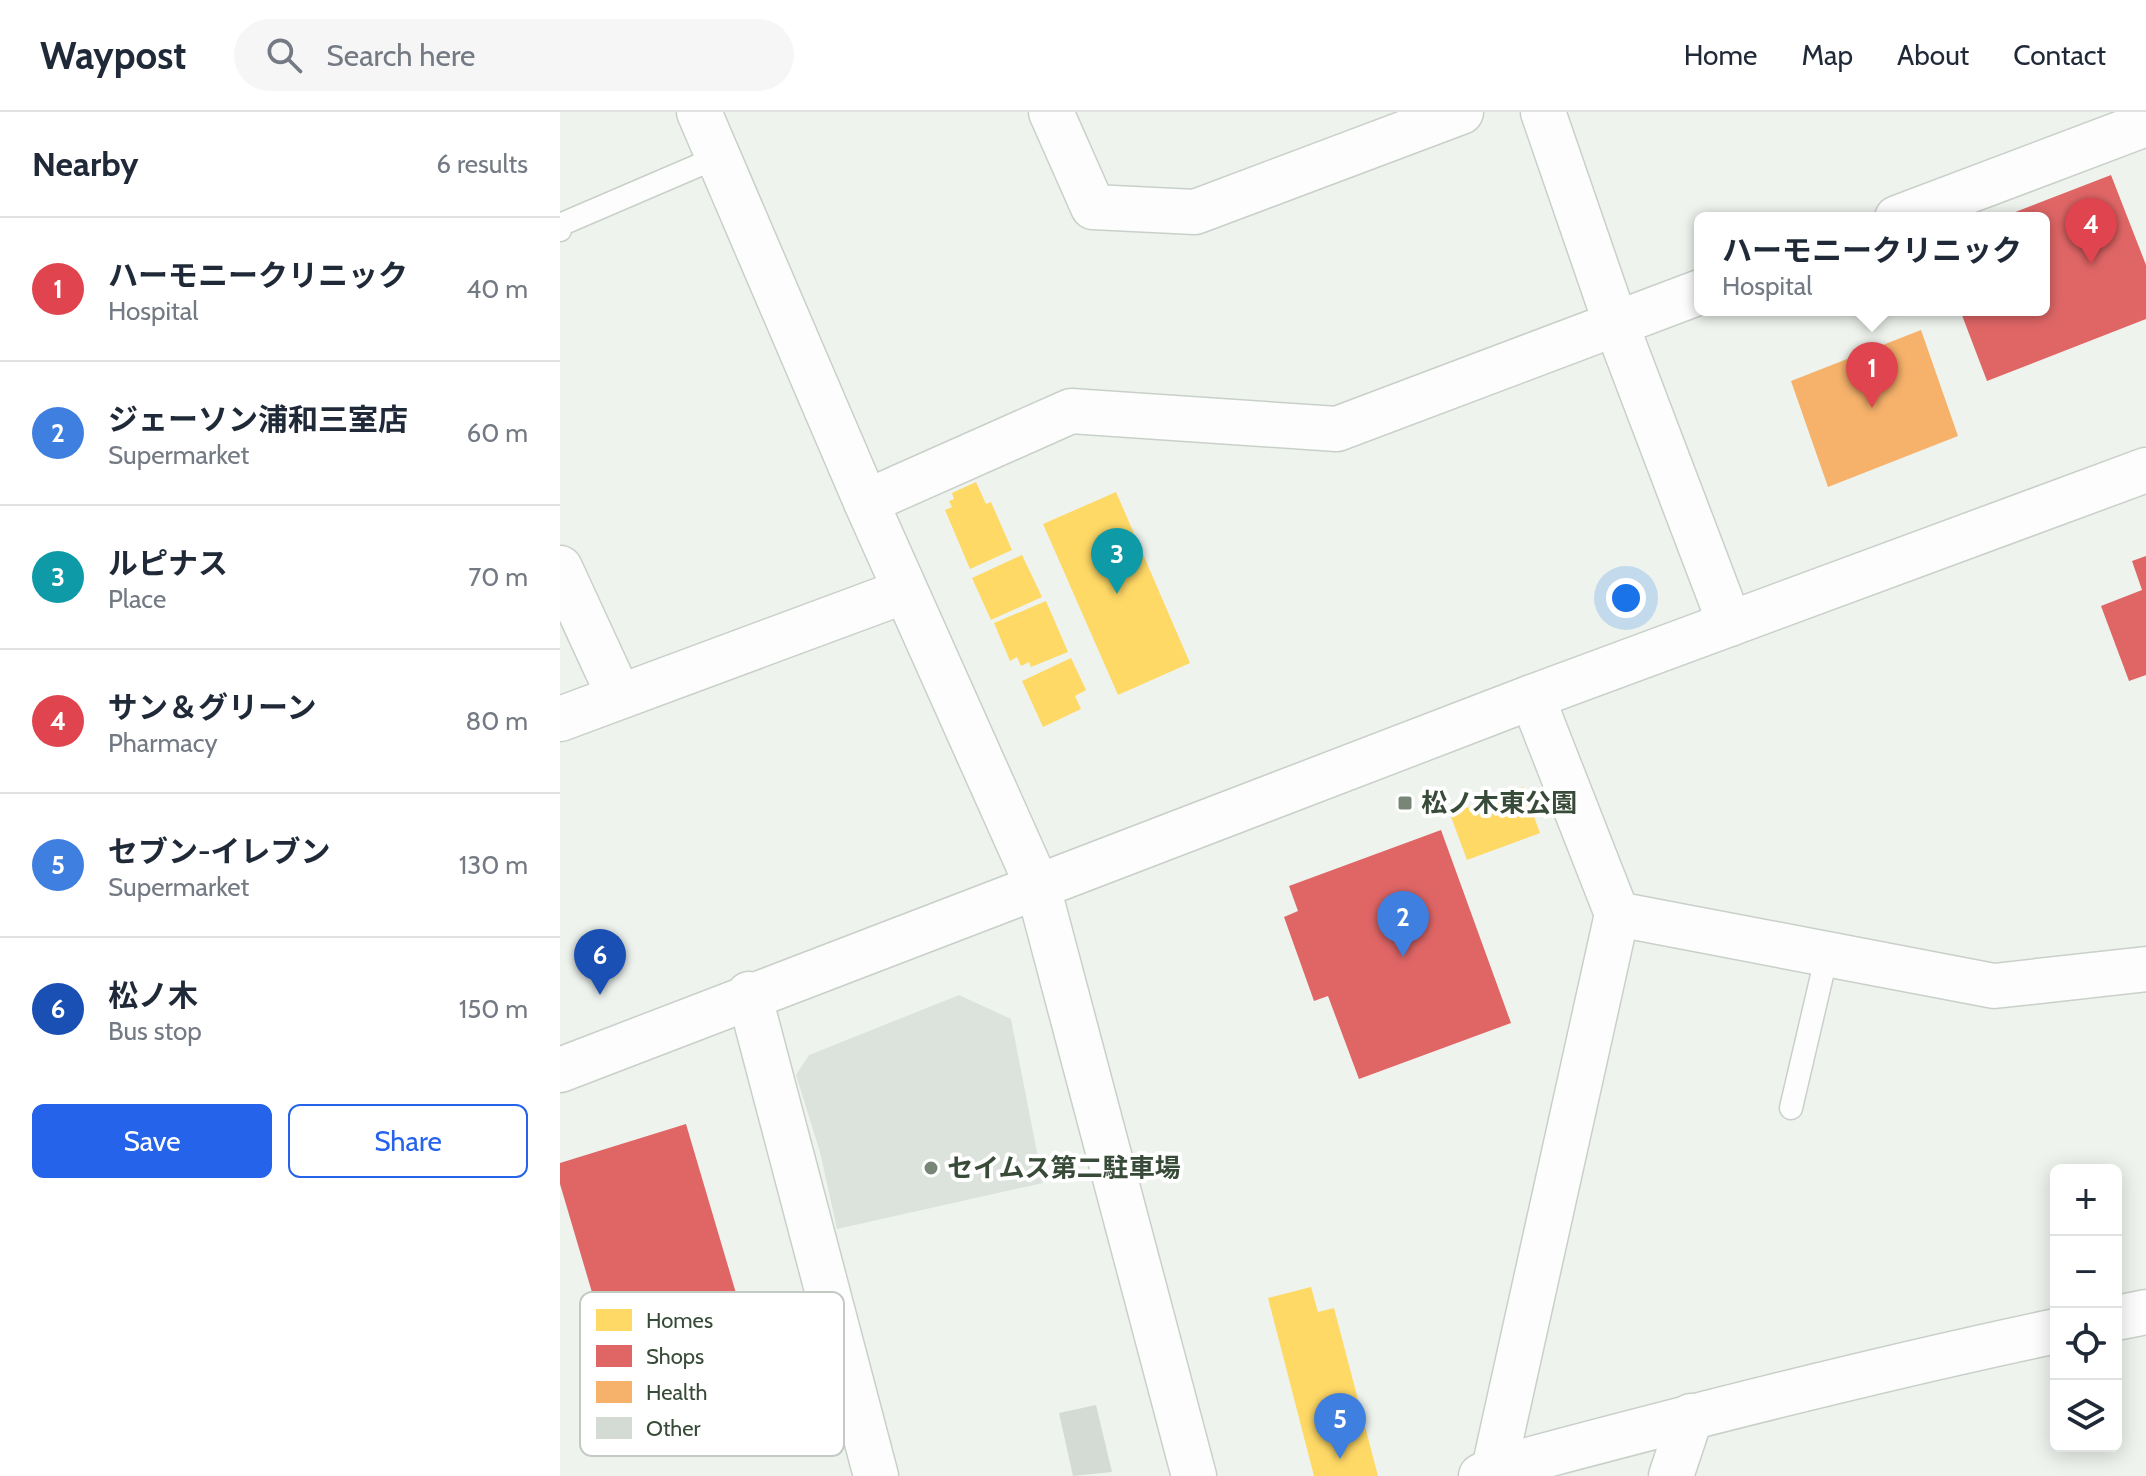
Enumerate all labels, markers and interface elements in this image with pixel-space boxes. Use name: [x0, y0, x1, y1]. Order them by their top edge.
search box: [234, 19, 794, 91]
text: Waypost: [40, 32, 186, 79]
icon: search: [262, 33, 306, 77]
text: Search here: [326, 37, 475, 74]
text: Home: [1684, 38, 1757, 72]
text: Map: [1801, 38, 1853, 72]
text: About: [1897, 38, 1969, 72]
text: Contact: [2013, 38, 2106, 72]
text: Nearby: [32, 143, 139, 185]
text: 6 results: [436, 148, 528, 180]
pin: 4: [2065, 198, 2117, 264]
popup: [1694, 212, 2050, 316]
text: ハーモニークリニック: [1722, 232, 2022, 269]
text: ハーモニークリニック: [108, 257, 408, 294]
text: Hospital: [1722, 270, 1812, 302]
text: 1: [53, 273, 63, 305]
text: 40 m: [466, 273, 528, 305]
text: Hospital: [108, 295, 198, 327]
pin: 1: [1846, 342, 1898, 408]
text: ジェーソン浦和三室店: [108, 401, 408, 438]
text: 2: [51, 417, 65, 449]
text: 60 m: [466, 417, 528, 449]
text: Supermarket: [108, 439, 249, 471]
pin: 3: [1091, 528, 1143, 594]
text: ルピナス: [108, 545, 228, 582]
text: 3: [51, 561, 65, 593]
text: 70 m: [468, 561, 528, 593]
your location: [1606, 578, 1646, 618]
text: Place: [108, 583, 166, 615]
text: サン＆グリーン: [108, 689, 317, 726]
text: 4: [50, 705, 66, 737]
text: 80 m: [465, 705, 528, 737]
text: Pharmacy: [108, 727, 218, 759]
place label: 松ノ木東公園: [1421, 787, 1577, 819]
marker: 松ノ木東公園: [1396, 794, 1414, 812]
text: セブン-イレブン: [108, 833, 331, 870]
text: 5: [51, 849, 65, 881]
text: 130 m: [459, 849, 528, 881]
text: Supermarket: [108, 871, 249, 903]
pin: 2: [1377, 891, 1429, 957]
pin: 6: [574, 929, 626, 995]
text: 松ノ木: [108, 977, 198, 1014]
text: 6: [51, 993, 65, 1025]
text: 150 m: [459, 993, 528, 1025]
text: Bus stop: [108, 1015, 202, 1047]
button: Save: [32, 1104, 272, 1178]
button: Share: [288, 1104, 528, 1178]
place label: セイムス第二駐車場: [947, 1152, 1180, 1184]
marker: セイムス第二駐車場: [922, 1159, 940, 1177]
map controls: [2050, 1164, 2122, 1452]
button: +: [2050, 1164, 2122, 1236]
button: −: [2050, 1236, 2122, 1308]
legend: [580, 1292, 844, 1456]
text: Homes: [646, 1307, 713, 1334]
button: locate: [2050, 1308, 2122, 1380]
text: Shops: [646, 1343, 704, 1370]
text: Health: [646, 1379, 707, 1406]
button: layers: [2050, 1380, 2122, 1452]
pin: 5: [1314, 1393, 1366, 1459]
text: Other: [646, 1415, 701, 1442]

